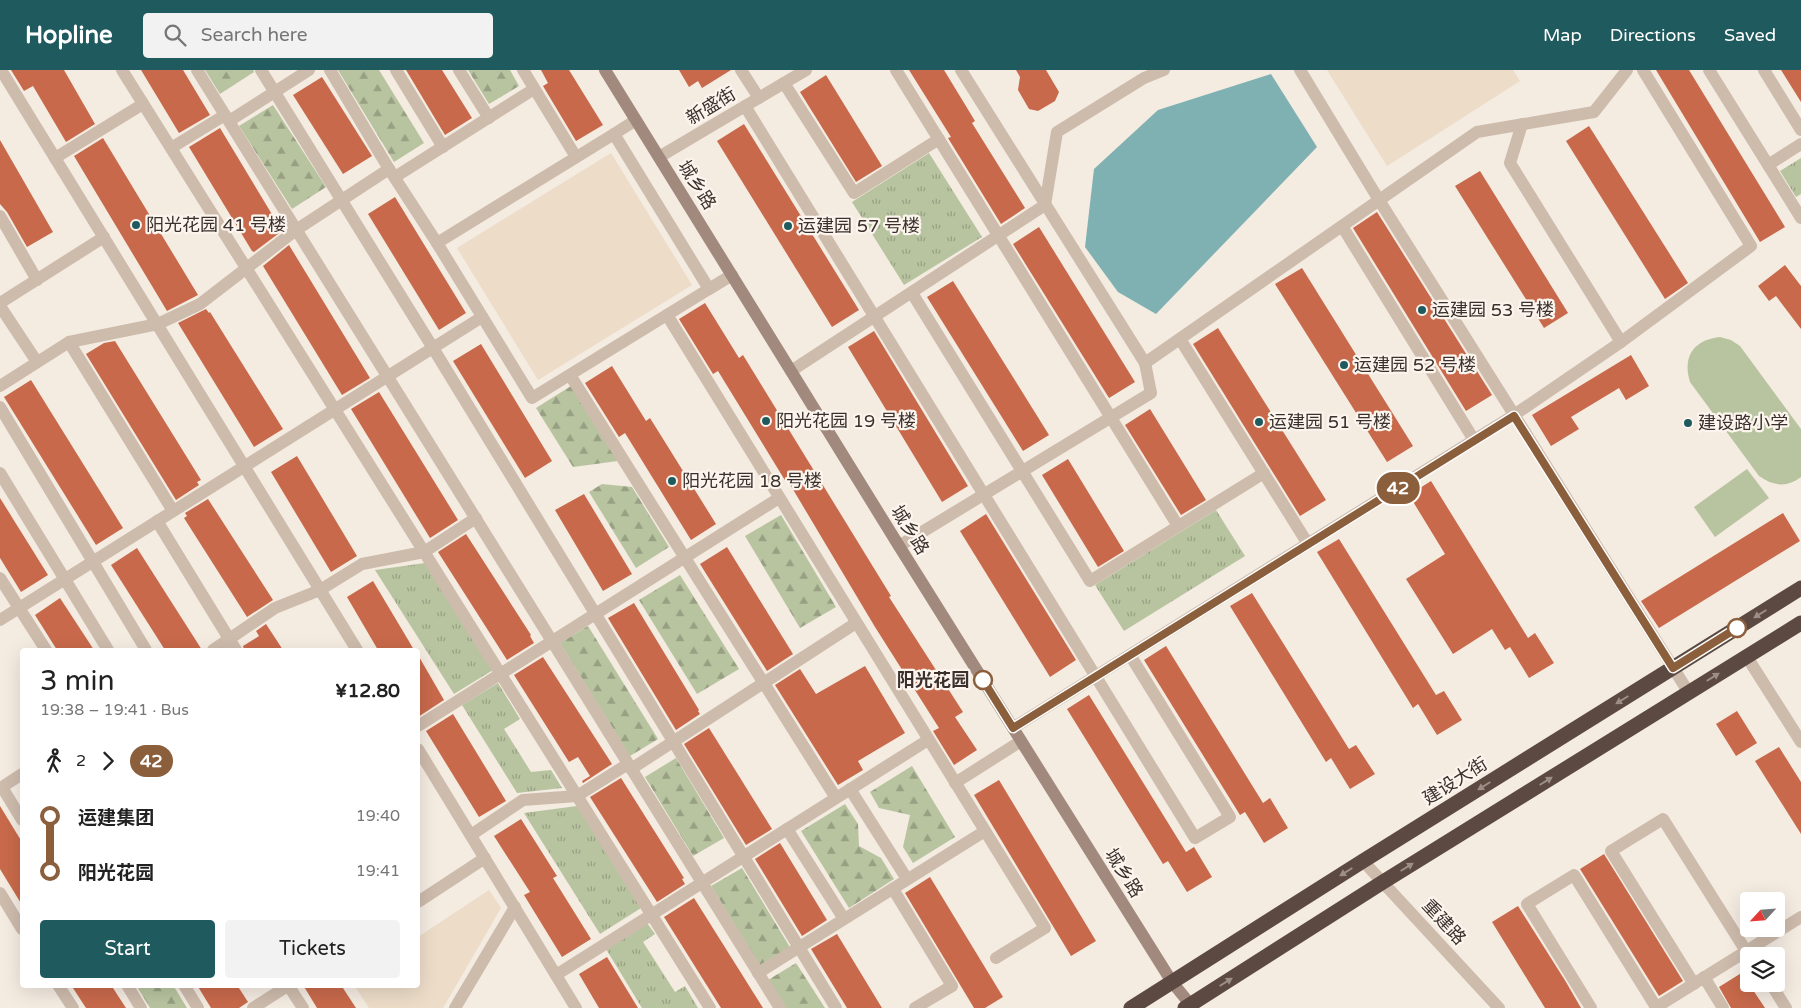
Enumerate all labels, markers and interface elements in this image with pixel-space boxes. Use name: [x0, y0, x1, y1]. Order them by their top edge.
search box: [143, 13, 493, 58]
text: Hopline: [25, 21, 113, 50]
icon: search: [161, 21, 189, 49]
text: Search here: [201, 24, 308, 46]
text: Map: [1543, 24, 1582, 46]
text: Directions: [1610, 24, 1696, 46]
text: Saved: [1724, 24, 1776, 46]
street label: 新盛街: [682, 83, 740, 129]
street label: 城乡路: [673, 156, 721, 214]
place label: 阳光花园 41 号楼: [146, 214, 286, 236]
place label: 运建园 57 号楼: [798, 215, 920, 237]
marker: 阳光花园 41 号楼: [130, 219, 142, 231]
marker: 运建园 57 号楼: [782, 220, 794, 232]
place label: 运建园 53 号楼: [1432, 299, 1554, 321]
marker: 运建园 53 号楼: [1416, 304, 1428, 316]
place label: 运建园 52 号楼: [1354, 354, 1476, 376]
marker: 运建园 52 号楼: [1338, 359, 1350, 371]
place label: 阳光花园 19 号楼: [776, 410, 916, 432]
place label: 运建园 51 号楼: [1269, 411, 1391, 433]
place label: 建设路小学: [1698, 412, 1788, 434]
marker: 阳光花园 19 号楼: [760, 415, 772, 427]
marker: 运建园 51 号楼: [1253, 416, 1265, 428]
marker: 建设路小学: [1682, 417, 1694, 429]
place label: 阳光花园 18 号楼: [682, 470, 822, 492]
line badge: 42: [1376, 472, 1420, 504]
marker: 阳光花园 18 号楼: [666, 475, 678, 487]
text: 42: [1387, 477, 1409, 499]
street label: 城乡路: [886, 501, 934, 559]
one-way arrow: [1753, 610, 1766, 619]
unlabelled marker: [1727, 618, 1747, 638]
text: 3 min: [40, 664, 115, 698]
place label: 阳光花园: [897, 669, 969, 691]
marker: 阳光花园: [973, 670, 993, 690]
one-way arrow: [1707, 673, 1720, 682]
text: ¥12.80: [335, 680, 400, 702]
one-way arrow: [1615, 695, 1628, 705]
text: 19:38 – 19:41 · Bus: [40, 700, 189, 720]
icon: walk: [40, 747, 68, 775]
icon: forward: [94, 747, 122, 775]
text: 42: [140, 750, 163, 772]
text: 2: [76, 751, 86, 771]
street label: 建设大街: [1419, 753, 1491, 809]
one-way arrow: [1539, 777, 1552, 786]
one-way arrow: [1477, 781, 1490, 790]
text: 19:40: [356, 806, 400, 826]
text: 运建集团: [78, 807, 154, 829]
street label: 城乡路: [1100, 844, 1148, 902]
text: 19:41: [356, 861, 400, 881]
text: 阳光花园: [78, 862, 154, 884]
one-way arrow: [1401, 862, 1414, 872]
one-way arrow: [1339, 867, 1352, 876]
north arrow: [1740, 892, 1785, 938]
map controls: [1740, 892, 1785, 992]
street label: 重建路: [1418, 895, 1470, 949]
button: Start: [40, 920, 215, 978]
button: Tickets: [225, 920, 400, 978]
button: layers: [1740, 947, 1785, 992]
one-way arrow: [1219, 977, 1232, 987]

